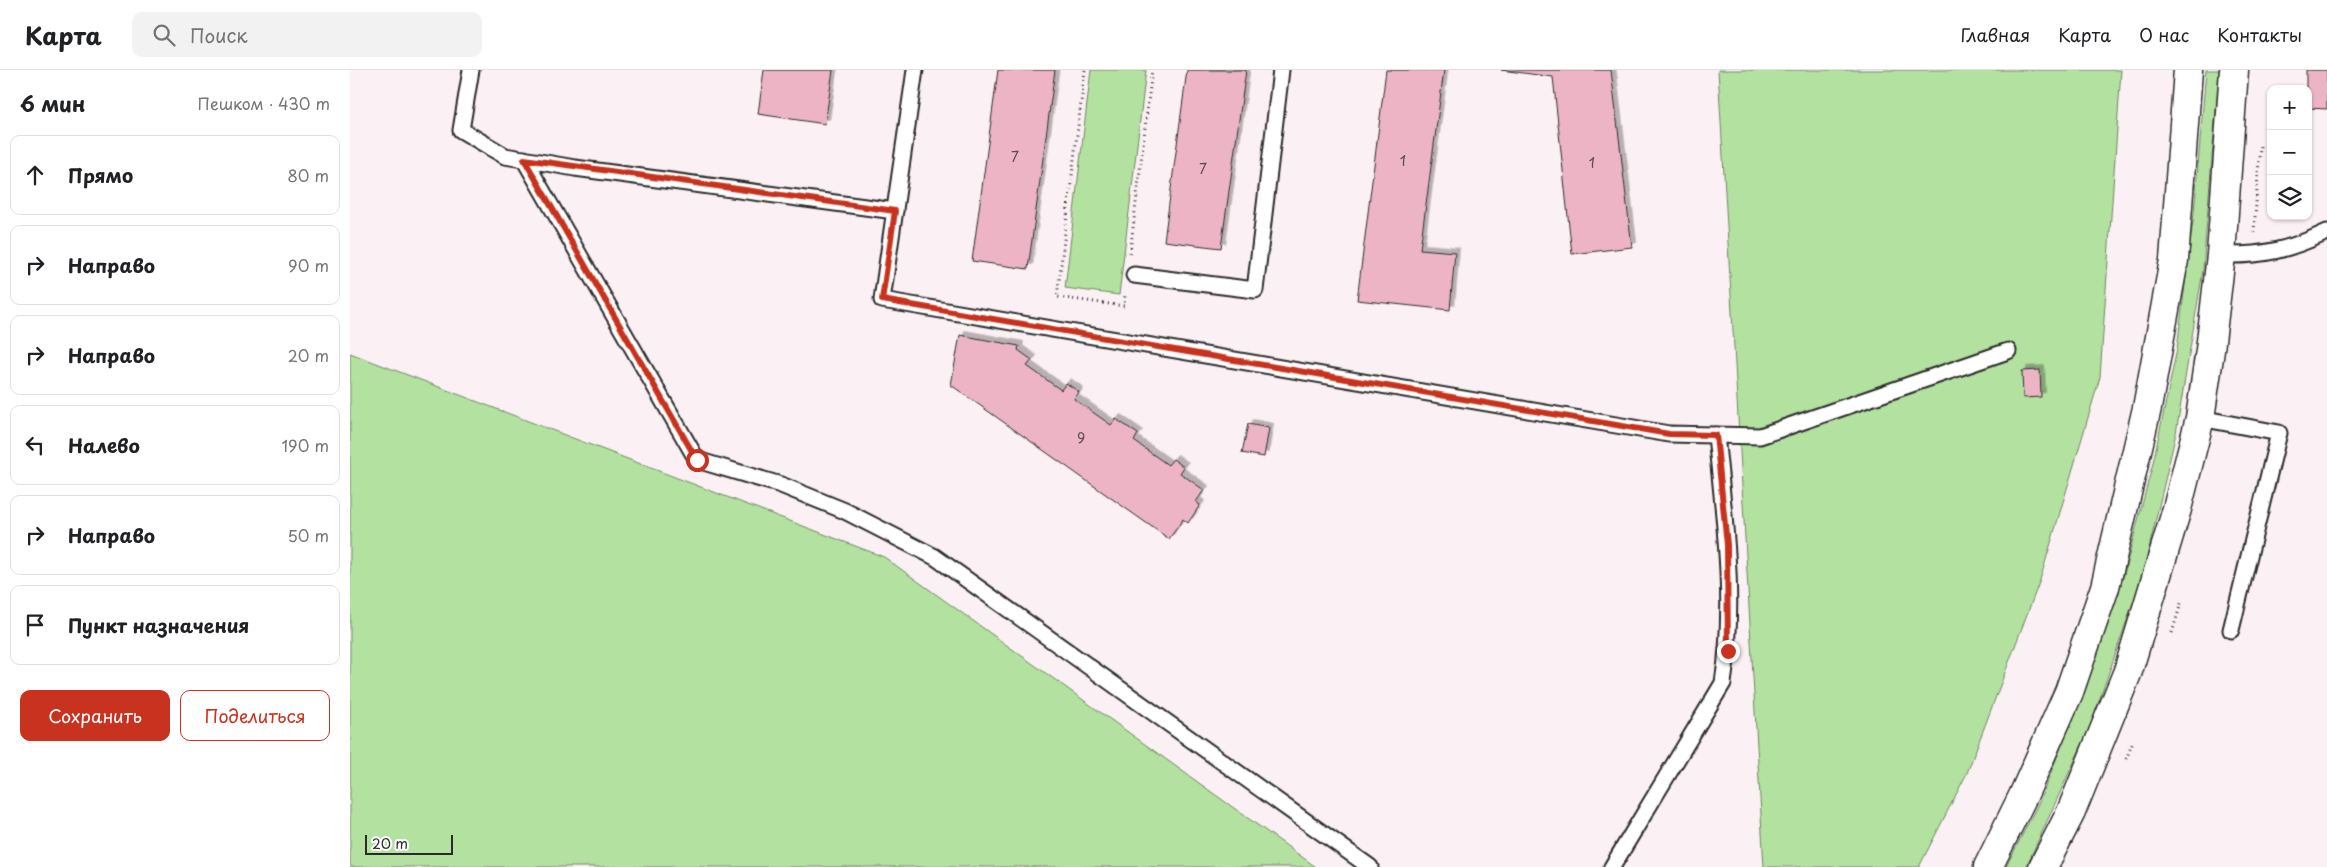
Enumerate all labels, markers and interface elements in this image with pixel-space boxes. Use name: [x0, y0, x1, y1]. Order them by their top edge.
search box: [132, 12, 482, 57]
text: Карта: [25, 17, 102, 53]
icon: search: [150, 21, 178, 49]
text: Поиск: [190, 21, 248, 49]
text: Главная: [1961, 21, 2030, 48]
text: Карта: [2058, 21, 2111, 48]
text: О нас: [2139, 21, 2189, 48]
text: Контакты: [2217, 21, 2302, 48]
map controls: [2267, 85, 2312, 220]
button: +: [2267, 85, 2312, 130]
text: 6 мин: [20, 87, 86, 119]
text: Пешком · 430 m: [198, 91, 330, 115]
button: −: [2267, 130, 2312, 175]
house number: 7: [1011, 146, 1019, 167]
house number: 1: [1400, 150, 1406, 171]
house number: 1: [1589, 152, 1595, 173]
house number: 7: [1199, 158, 1207, 179]
icon: ahead: [21, 161, 49, 189]
text: Прямо: [68, 161, 133, 189]
text: 80 m: [287, 163, 329, 187]
button: layers: [2267, 175, 2312, 220]
icon: right: [21, 251, 49, 279]
text: Направо: [68, 251, 155, 279]
text: 90 m: [288, 253, 329, 277]
icon: right: [21, 341, 49, 369]
text: Направо: [68, 341, 155, 369]
text: 20 m: [288, 343, 329, 367]
house number: 9: [1077, 427, 1085, 448]
icon: left: [21, 431, 49, 459]
text: Налево: [68, 431, 140, 459]
text: 190 m: [281, 433, 329, 457]
route start: [686, 449, 709, 472]
icon: right: [21, 521, 49, 549]
text: Направо: [68, 521, 155, 549]
text: 50 m: [288, 523, 329, 547]
icon: arrive: [21, 611, 49, 639]
text: Пункт назначения: [68, 611, 249, 639]
route end: [1717, 640, 1740, 663]
button: Сохранить: [20, 690, 170, 741]
button: Поделиться: [180, 690, 330, 741]
scale bar: [365, 832, 452, 855]
text: 20 m: [372, 833, 408, 854]

